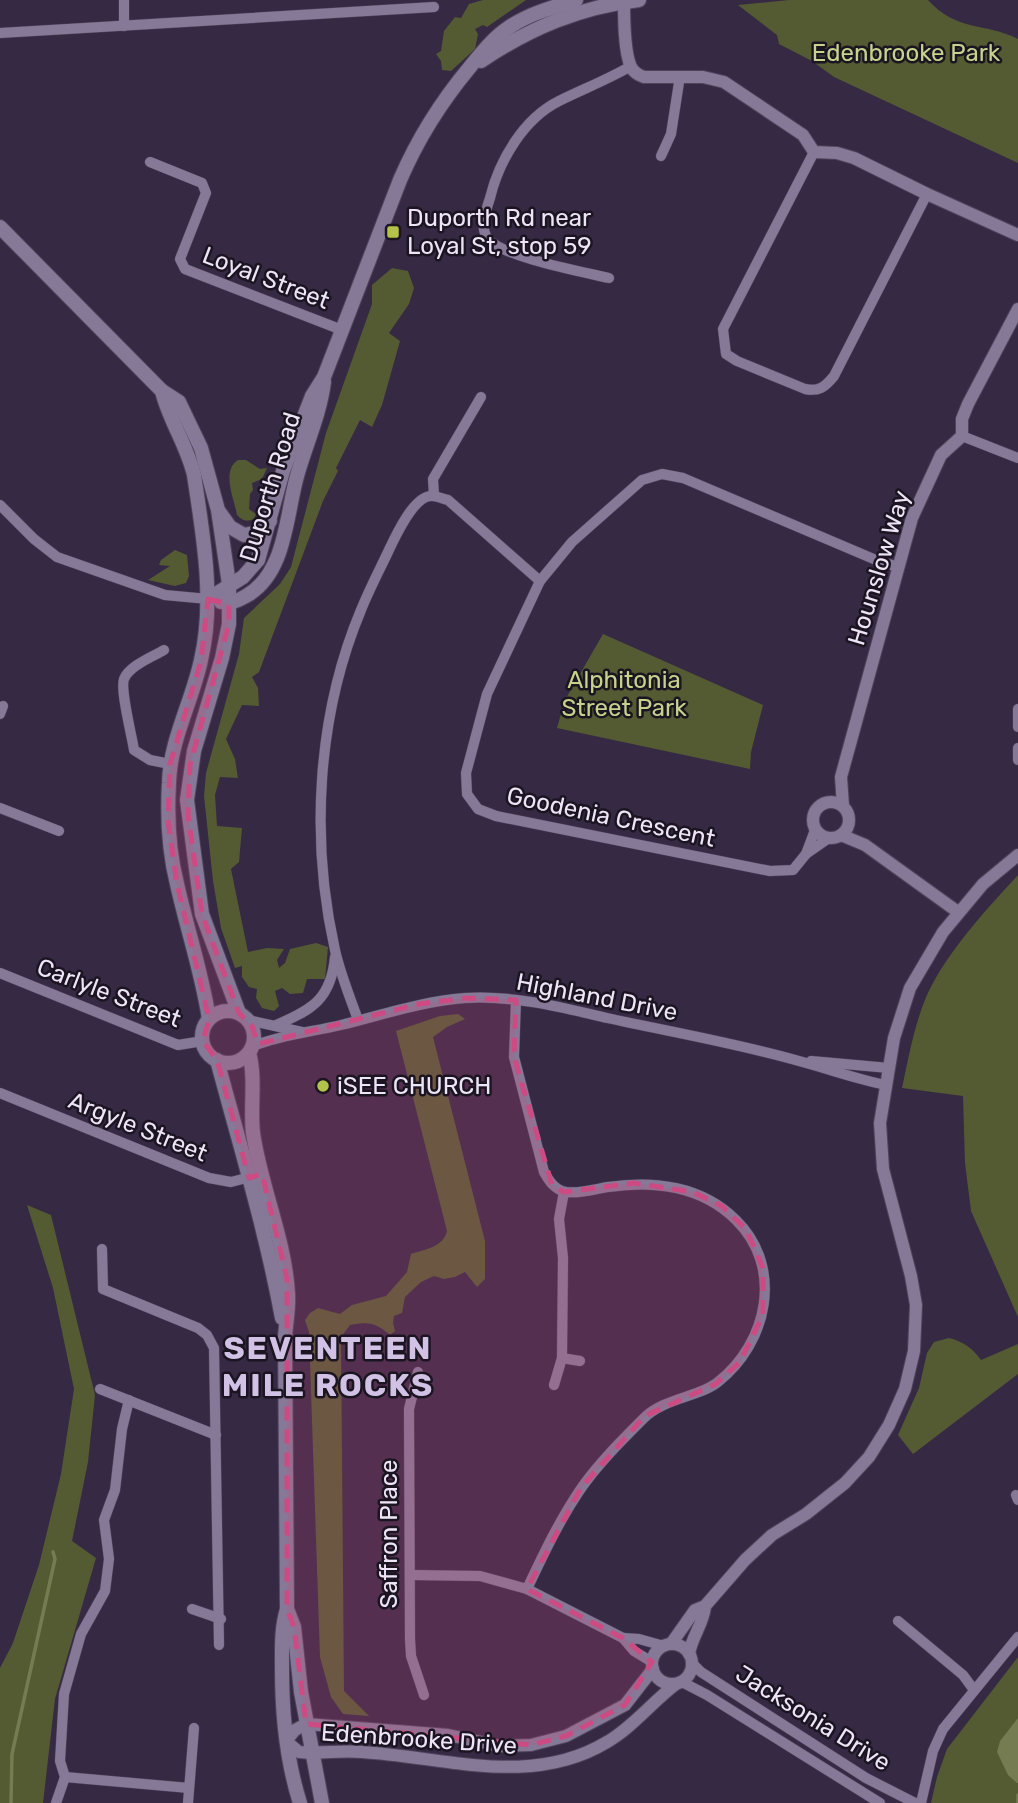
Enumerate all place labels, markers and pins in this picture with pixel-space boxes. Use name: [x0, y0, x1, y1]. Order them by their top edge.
place label: Duporth Rd near Loyal St, stop 59: [407, 204, 592, 260]
marker: Duporth Rd near Loyal St, stop 59: [385, 224, 401, 240]
place label: iSEE CHURCH: [337, 1072, 491, 1100]
marker: iSEE CHURCH: [315, 1078, 331, 1094]

